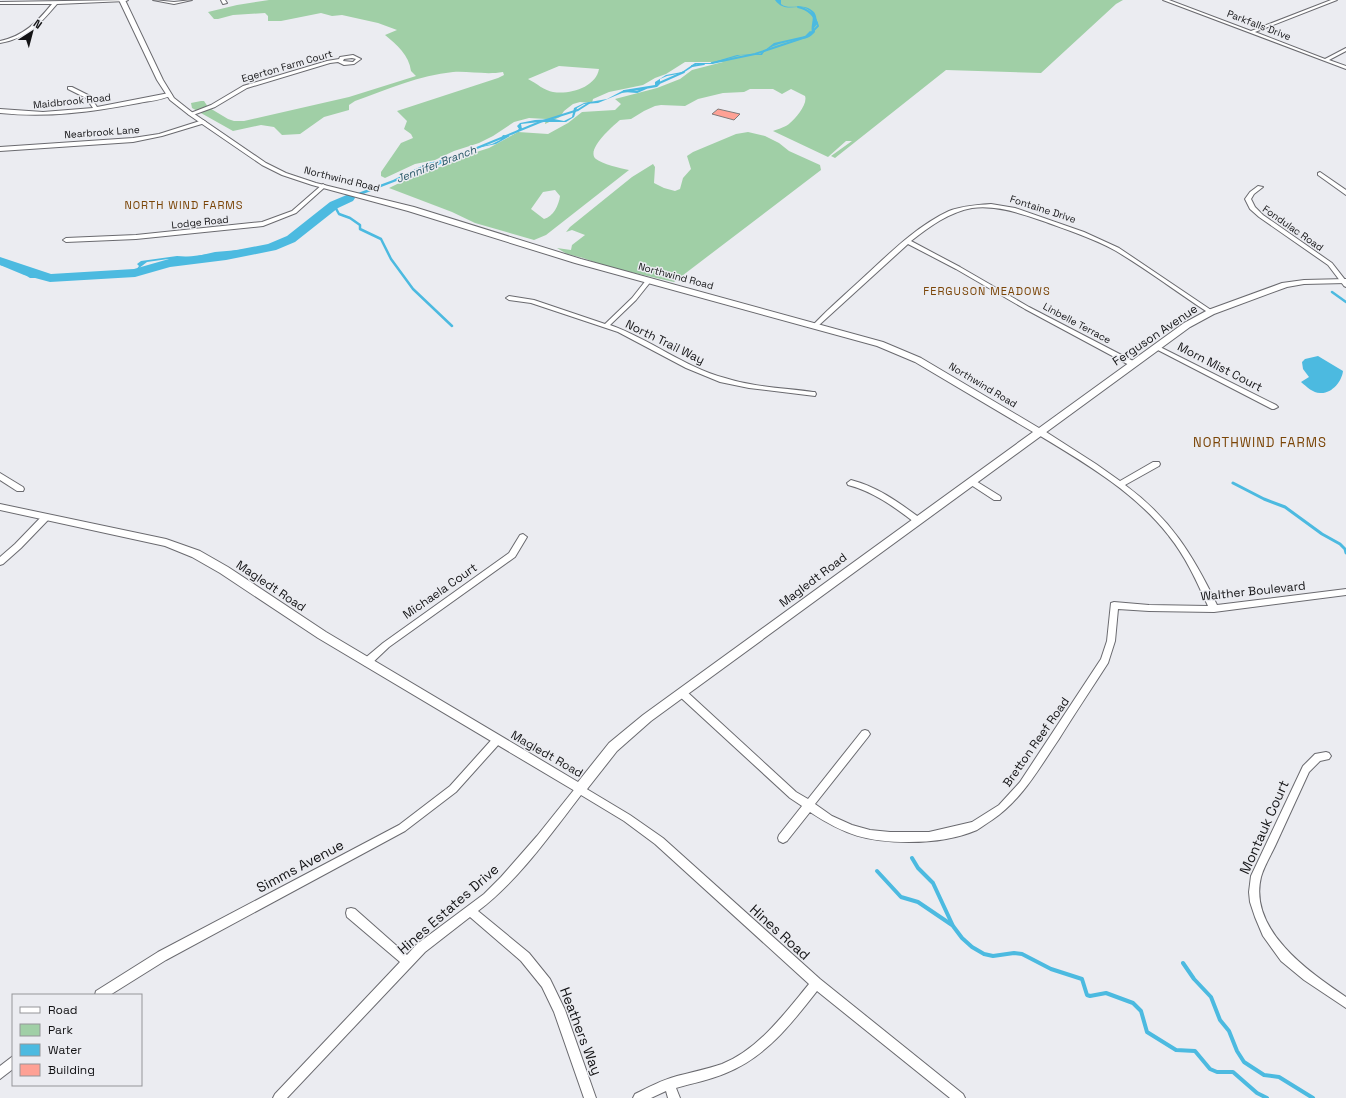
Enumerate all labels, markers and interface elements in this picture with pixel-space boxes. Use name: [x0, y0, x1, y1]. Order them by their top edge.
street label: Parkfalls Drive: [1225, 7, 1293, 43]
north arrow: [12, 12, 52, 52]
text: N: [31, 16, 45, 32]
street label: Egerton Farm Court: [240, 47, 334, 85]
street label: Maidbrook Road: [32, 90, 112, 112]
street label: Nearbrook Lane: [64, 123, 140, 141]
water label: Jennifer Branch: [394, 142, 478, 186]
street label: Northwind Road: [303, 163, 381, 195]
street label: Fontaine Drive: [1008, 192, 1078, 226]
district label: NORTH WIND FARMS: [124, 198, 244, 212]
street label: Fondulac Road: [1260, 202, 1326, 254]
street label: Lodge Road: [171, 213, 229, 231]
street label: Northwind Road: [637, 260, 715, 292]
district label: FERGUSON MEADOWS: [923, 284, 1051, 298]
street label: Linbelle Terrace: [1041, 300, 1113, 346]
street label: Ferguson Avenue: [1109, 301, 1201, 369]
street label: North Trail Way: [623, 316, 707, 368]
street label: Morn Mist Court: [1175, 339, 1265, 395]
street label: Northwind Road: [946, 359, 1020, 411]
district label: NORTHWIND FARMS: [1193, 434, 1327, 451]
street label: Magledt Road: [776, 549, 850, 611]
street label: Magledt Road: [233, 557, 309, 615]
street label: Michaela Court: [400, 559, 480, 623]
street label: Walther Boulevard: [1200, 578, 1306, 604]
street label: Bretton Reef Road: [999, 694, 1073, 790]
street label: Magledt Road: [508, 727, 586, 781]
street label: Montauk Court: [1235, 777, 1293, 877]
street label: Simms Avenue: [253, 835, 347, 897]
street label: Hines Estates Drive: [394, 860, 502, 958]
street label: Hines Road: [746, 900, 814, 964]
street label: Heathers Way: [556, 984, 606, 1078]
legend: [12, 994, 142, 1086]
text: Road: [48, 1002, 77, 1018]
text: Park: [48, 1022, 73, 1038]
text: Water: [48, 1042, 82, 1058]
text: Building: [48, 1062, 95, 1078]

